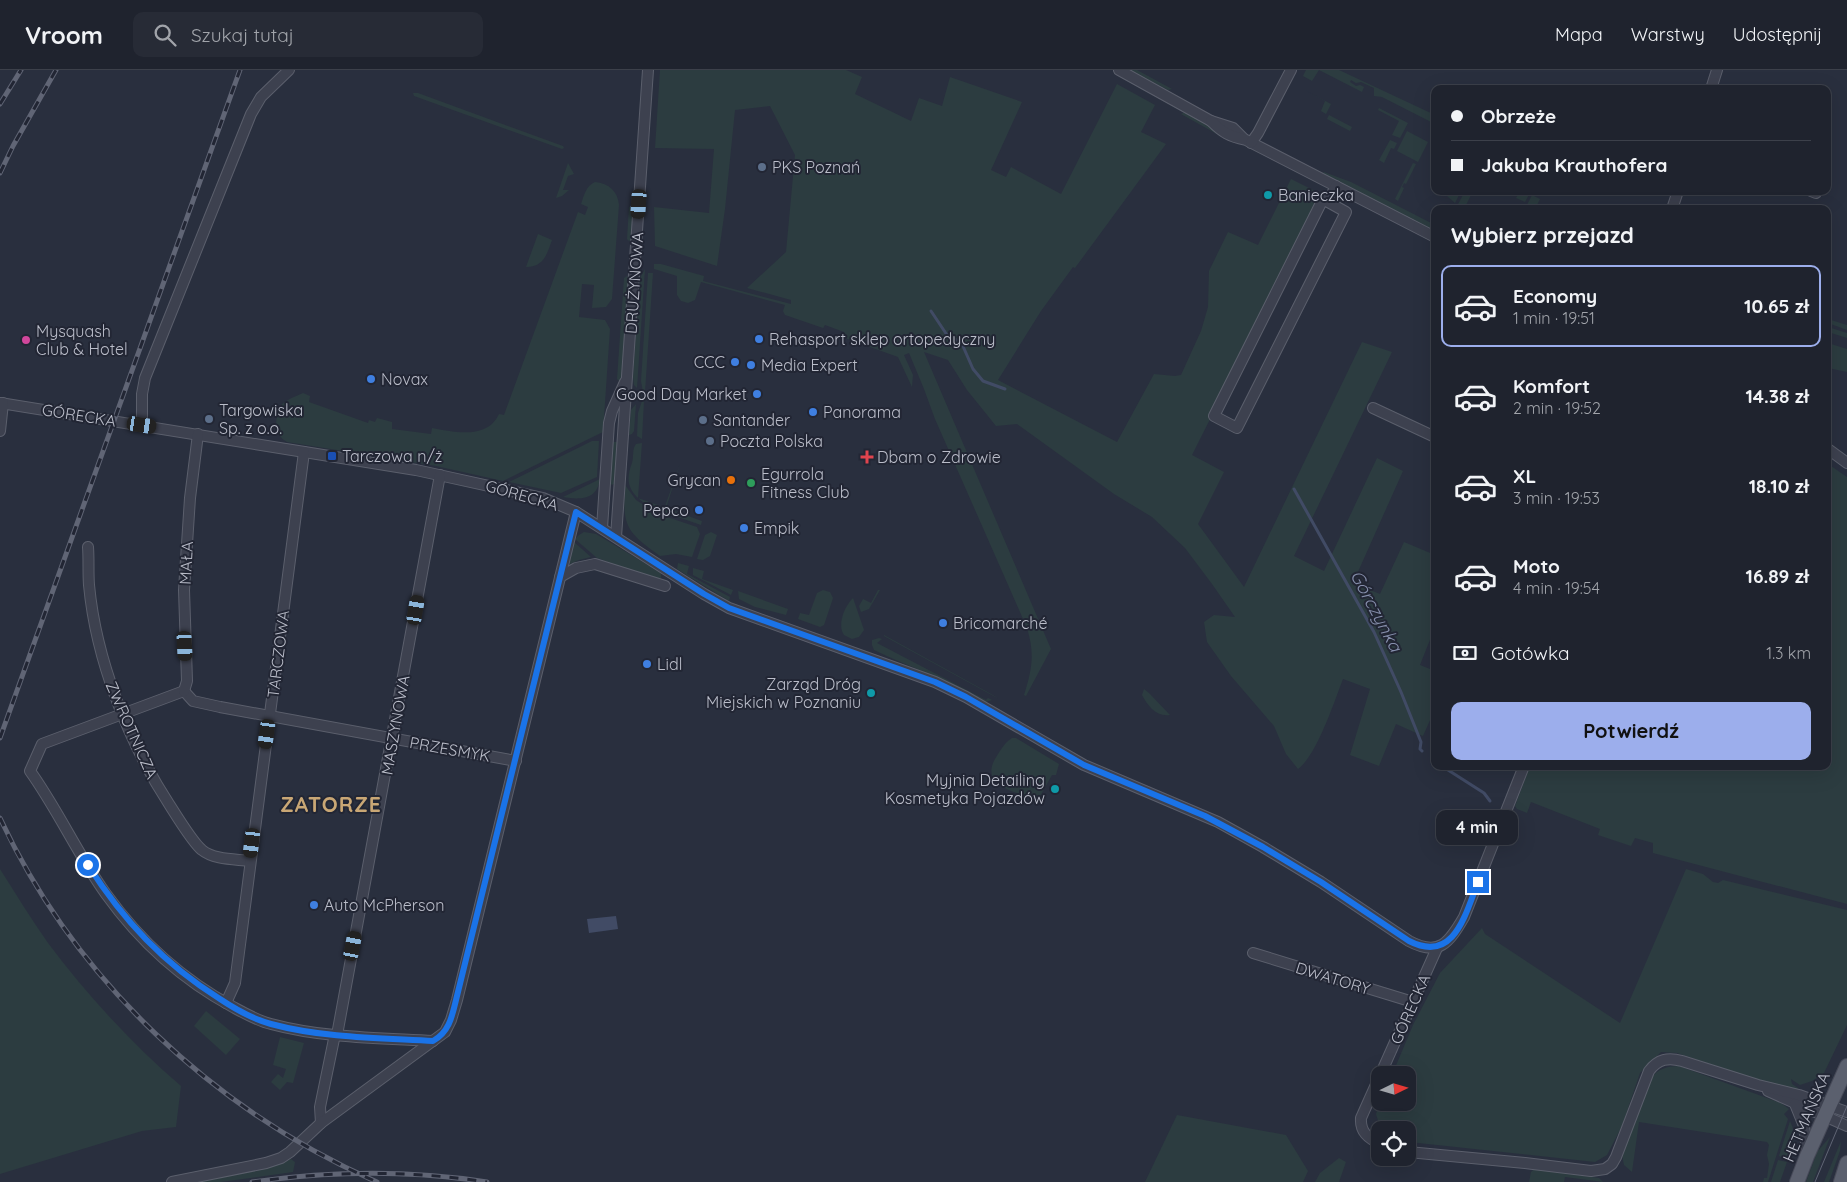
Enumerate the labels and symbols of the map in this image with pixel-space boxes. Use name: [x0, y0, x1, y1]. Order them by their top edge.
place label: PKS Poznań: [772, 157, 860, 177]
marker: PKS Poznań: [756, 161, 768, 173]
place label: Banieczka: [1278, 185, 1354, 205]
car: [630, 189, 647, 219]
marker: Banieczka: [1262, 189, 1274, 201]
street label: DRUŻYNOWA: [620, 231, 648, 335]
place label: Mysquash Club & Hotel: [36, 321, 128, 359]
place label: Rehasport sklep ortopedyczny: [769, 329, 995, 349]
marker: Rehasport sklep ortopedyczny: [753, 333, 765, 345]
marker: Mysquash Club & Hotel: [20, 334, 32, 346]
place label: CCC: [694, 352, 725, 372]
place label: Media Expert: [761, 355, 858, 375]
marker: CCC: [729, 356, 741, 368]
marker: Media Expert: [745, 359, 757, 371]
place label: Novax: [381, 369, 428, 389]
marker: Novax: [365, 373, 377, 385]
place label: Good Day Market: [616, 384, 747, 404]
marker: Good Day Market: [751, 388, 763, 400]
street label: GÓRECKA: [40, 399, 118, 431]
place label: Targowiska Sp. z o.o.: [219, 400, 303, 438]
place label: Panorama: [823, 402, 901, 422]
marker: Panorama: [807, 406, 819, 418]
place label: Santander: [713, 410, 790, 430]
marker: Targowiska Sp. z o.o.: [203, 413, 215, 425]
marker: Santander: [697, 414, 709, 426]
car: [126, 415, 157, 435]
place label: Poczta Polska: [720, 431, 823, 451]
marker: Poczta Polska: [704, 435, 716, 447]
place label: Tarczowa n/ż: [342, 446, 442, 466]
place label: Dbam o Zdrowie: [877, 447, 1001, 467]
marker: Tarczowa n/ż: [326, 450, 338, 462]
marker: Dbam o Zdrowie: [861, 451, 873, 463]
place label: Egurrola Fitness Club: [761, 464, 849, 502]
place label: Grycan: [667, 470, 721, 490]
marker: Grycan: [725, 474, 737, 486]
street label: GÓRECKA: [483, 475, 561, 515]
marker: Egurrola Fitness Club: [745, 477, 757, 489]
place label: Pepco: [643, 500, 689, 520]
marker: Pepco: [693, 504, 705, 516]
place label: Empik: [754, 518, 799, 538]
marker: Empik: [738, 522, 750, 534]
street label: MAŁA: [175, 541, 197, 585]
water label: Górczynka: [1345, 566, 1408, 656]
car: [406, 594, 425, 626]
street label: TARCZOWA: [263, 609, 293, 699]
place label: Bricomarché: [953, 613, 1047, 633]
marker: Bricomarché: [937, 617, 949, 629]
car: [176, 631, 193, 661]
place label: Lidl: [657, 654, 682, 674]
marker: Lidl: [641, 658, 653, 670]
street label: MASZYNOWA: [376, 673, 414, 777]
place label: Zarząd Dróg Miejskich w Poznaniu: [706, 674, 861, 712]
street label: ZWROTNICZA: [102, 678, 162, 782]
marker: Zarząd Dróg Miejskich w Poznaniu: [865, 687, 877, 699]
car: [257, 718, 276, 750]
street label: PRZESMYK: [408, 732, 492, 766]
place label: Myjnia Detailing Kosmetyka Pojazdów: [885, 770, 1045, 808]
marker: Myjnia Detailing Kosmetyka Pojazdów: [1049, 783, 1061, 795]
district label: ZATORZE: [280, 791, 382, 817]
callout: 4 min: [1437, 810, 1519, 844]
car: [242, 827, 261, 859]
route start: [77, 854, 99, 876]
route end: [1467, 871, 1489, 893]
place label: Auto McPherson: [324, 895, 444, 915]
marker: Auto McPherson: [308, 899, 320, 911]
car: [342, 930, 363, 962]
street label: DWATORY: [1293, 957, 1373, 999]
street label: GÓRECKA: [1386, 971, 1434, 1047]
north arrow: [1371, 1066, 1416, 1111]
street label: HETMAŃSKA: [1778, 1069, 1834, 1165]

